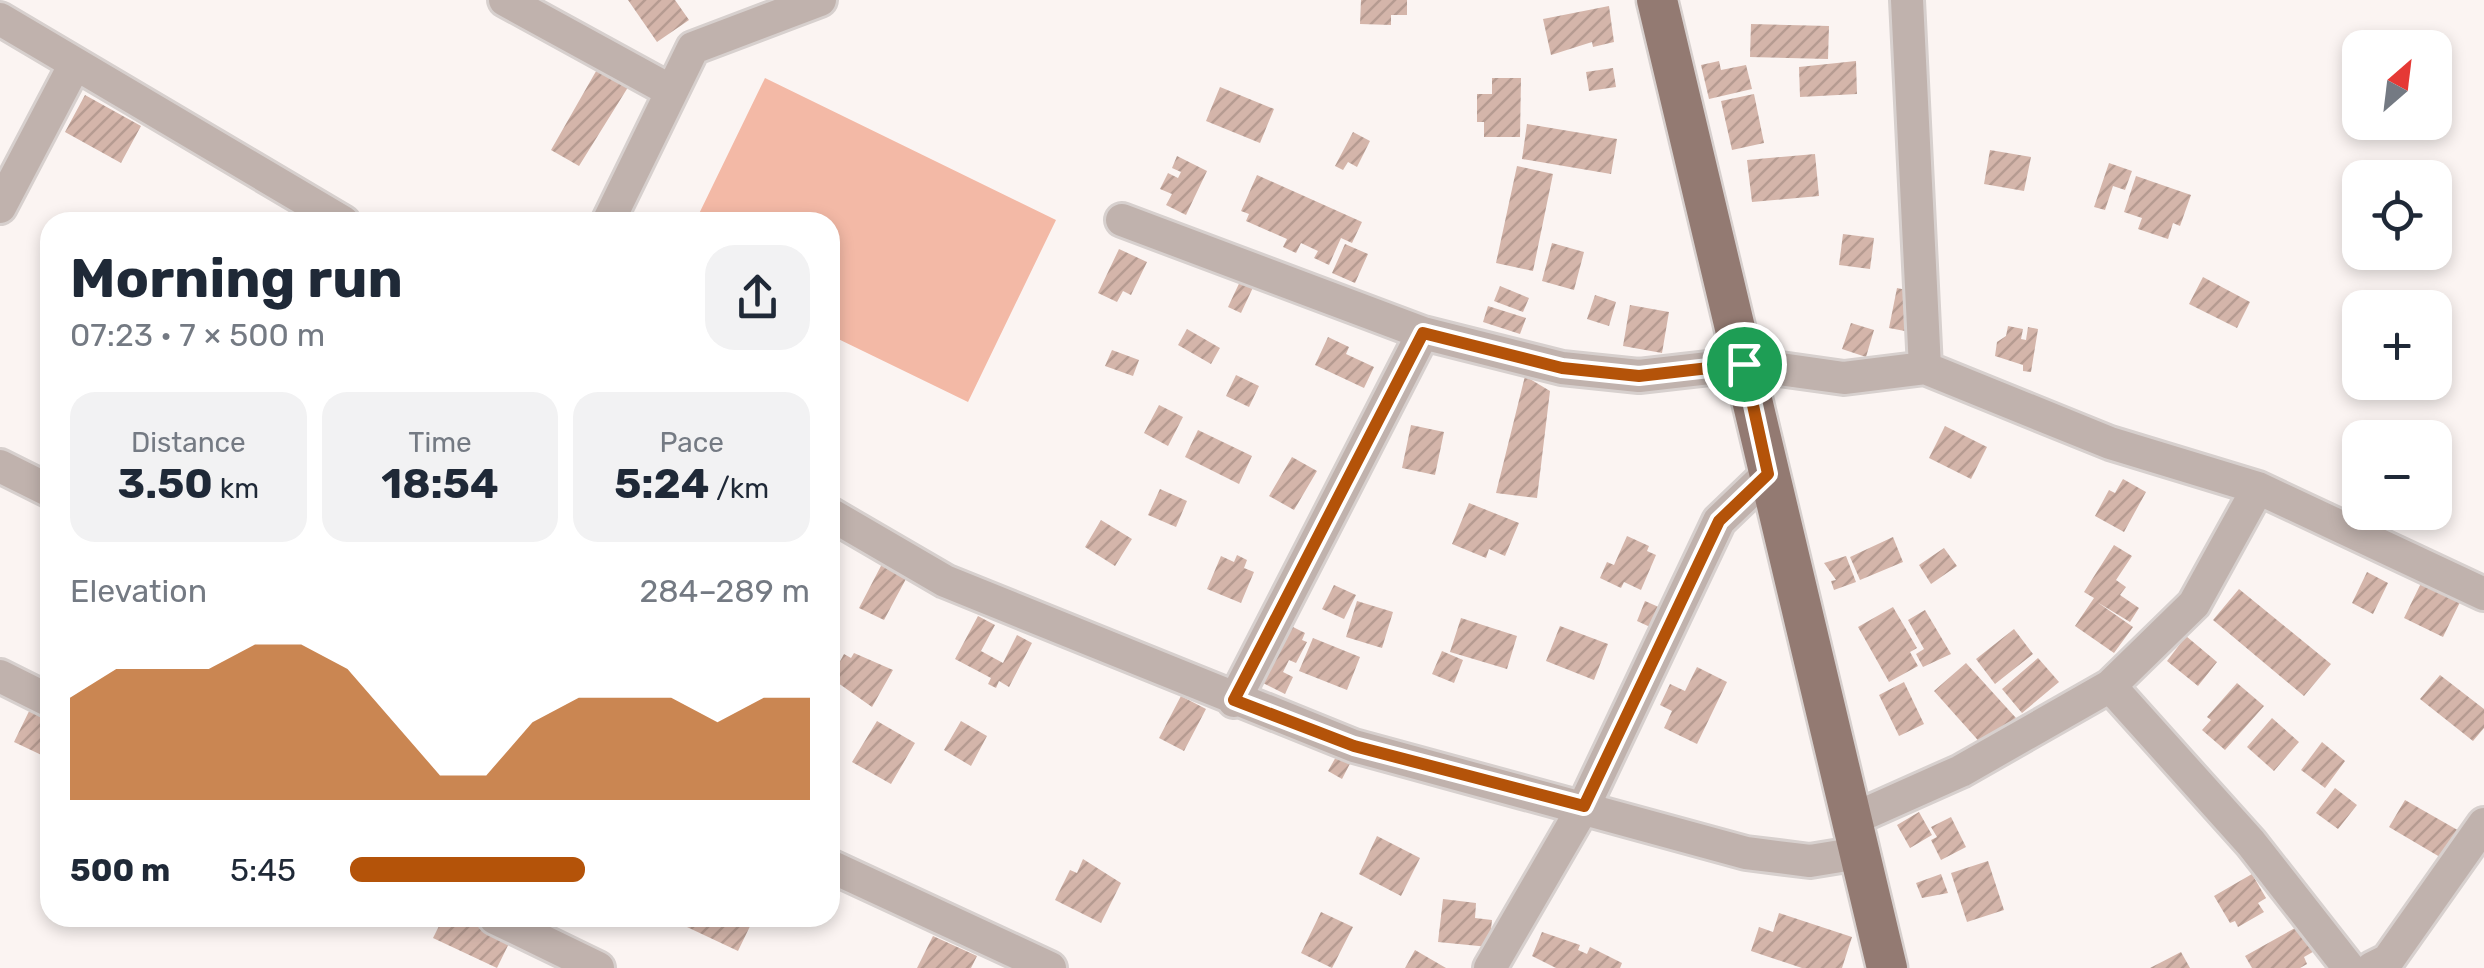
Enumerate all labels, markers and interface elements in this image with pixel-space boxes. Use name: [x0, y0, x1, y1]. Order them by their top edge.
north arrow: [2342, 30, 2452, 140]
map controls: [2342, 30, 2452, 530]
button: locate: [2342, 160, 2452, 270]
button: share: [705, 245, 810, 350]
text: Morning run: [70, 246, 403, 311]
button: +: [2342, 290, 2452, 400]
text: 07:23 · 7 × 500 m: [70, 316, 325, 354]
pin: [1702, 322, 1787, 407]
icon: arrive: [1717, 337, 1772, 392]
button: −: [2342, 420, 2452, 530]
text: Distance: [131, 426, 246, 459]
text: Time: [408, 426, 472, 459]
text: Pace: [660, 426, 724, 459]
text: 3.50: [118, 459, 213, 509]
text: 18:54: [381, 459, 499, 509]
text: 5:24: [614, 459, 709, 509]
text: km: [213, 472, 259, 505]
text: /km: [709, 472, 769, 505]
text: Elevation: [70, 572, 207, 610]
text: 284–289 m: [639, 572, 810, 610]
text: 500 m: [70, 851, 170, 889]
text: 5:45: [230, 851, 296, 889]

